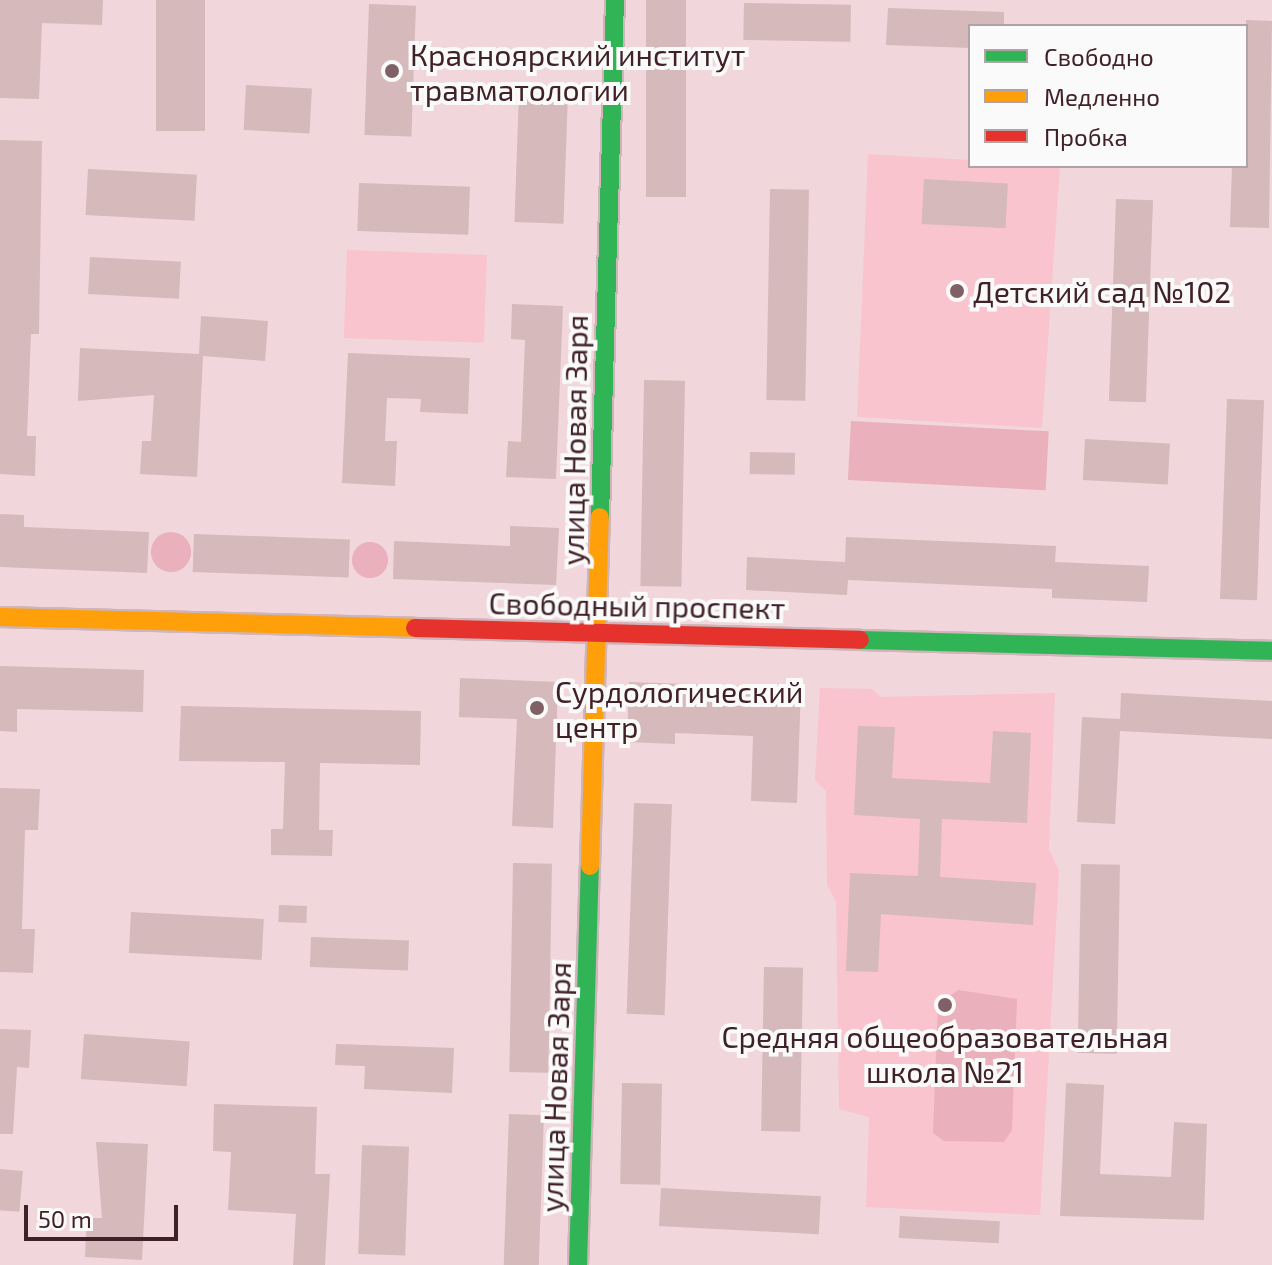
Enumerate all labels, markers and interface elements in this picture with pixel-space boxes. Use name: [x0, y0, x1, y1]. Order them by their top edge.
legend: [968, 24, 1248, 168]
place label: Красноярский институт травматологии: [410, 36, 745, 106]
text: Свободно: [1044, 42, 1154, 71]
marker: Красноярский институт травматологии: [381, 60, 403, 82]
text: Медленно: [1044, 82, 1160, 111]
text: Пробка: [1044, 122, 1128, 151]
place label: Детский сад №102: [973, 273, 1231, 309]
marker: Детский сад №102: [948, 282, 966, 300]
street label: улица Новая Заря: [554, 314, 594, 566]
street label: Свободный проспект: [488, 584, 786, 626]
place label: Сурдологический центр: [555, 673, 803, 744]
marker: Сурдологический центр: [526, 697, 548, 719]
street label: улица Новая Заря: [533, 961, 577, 1213]
marker: Средняя общеобразовательная школа №21: [936, 996, 954, 1014]
place label: Средняя общеобразовательная школа №21: [721, 1018, 1169, 1088]
scale bar: [28, 1189, 182, 1239]
text: 50 m: [38, 1204, 92, 1233]

